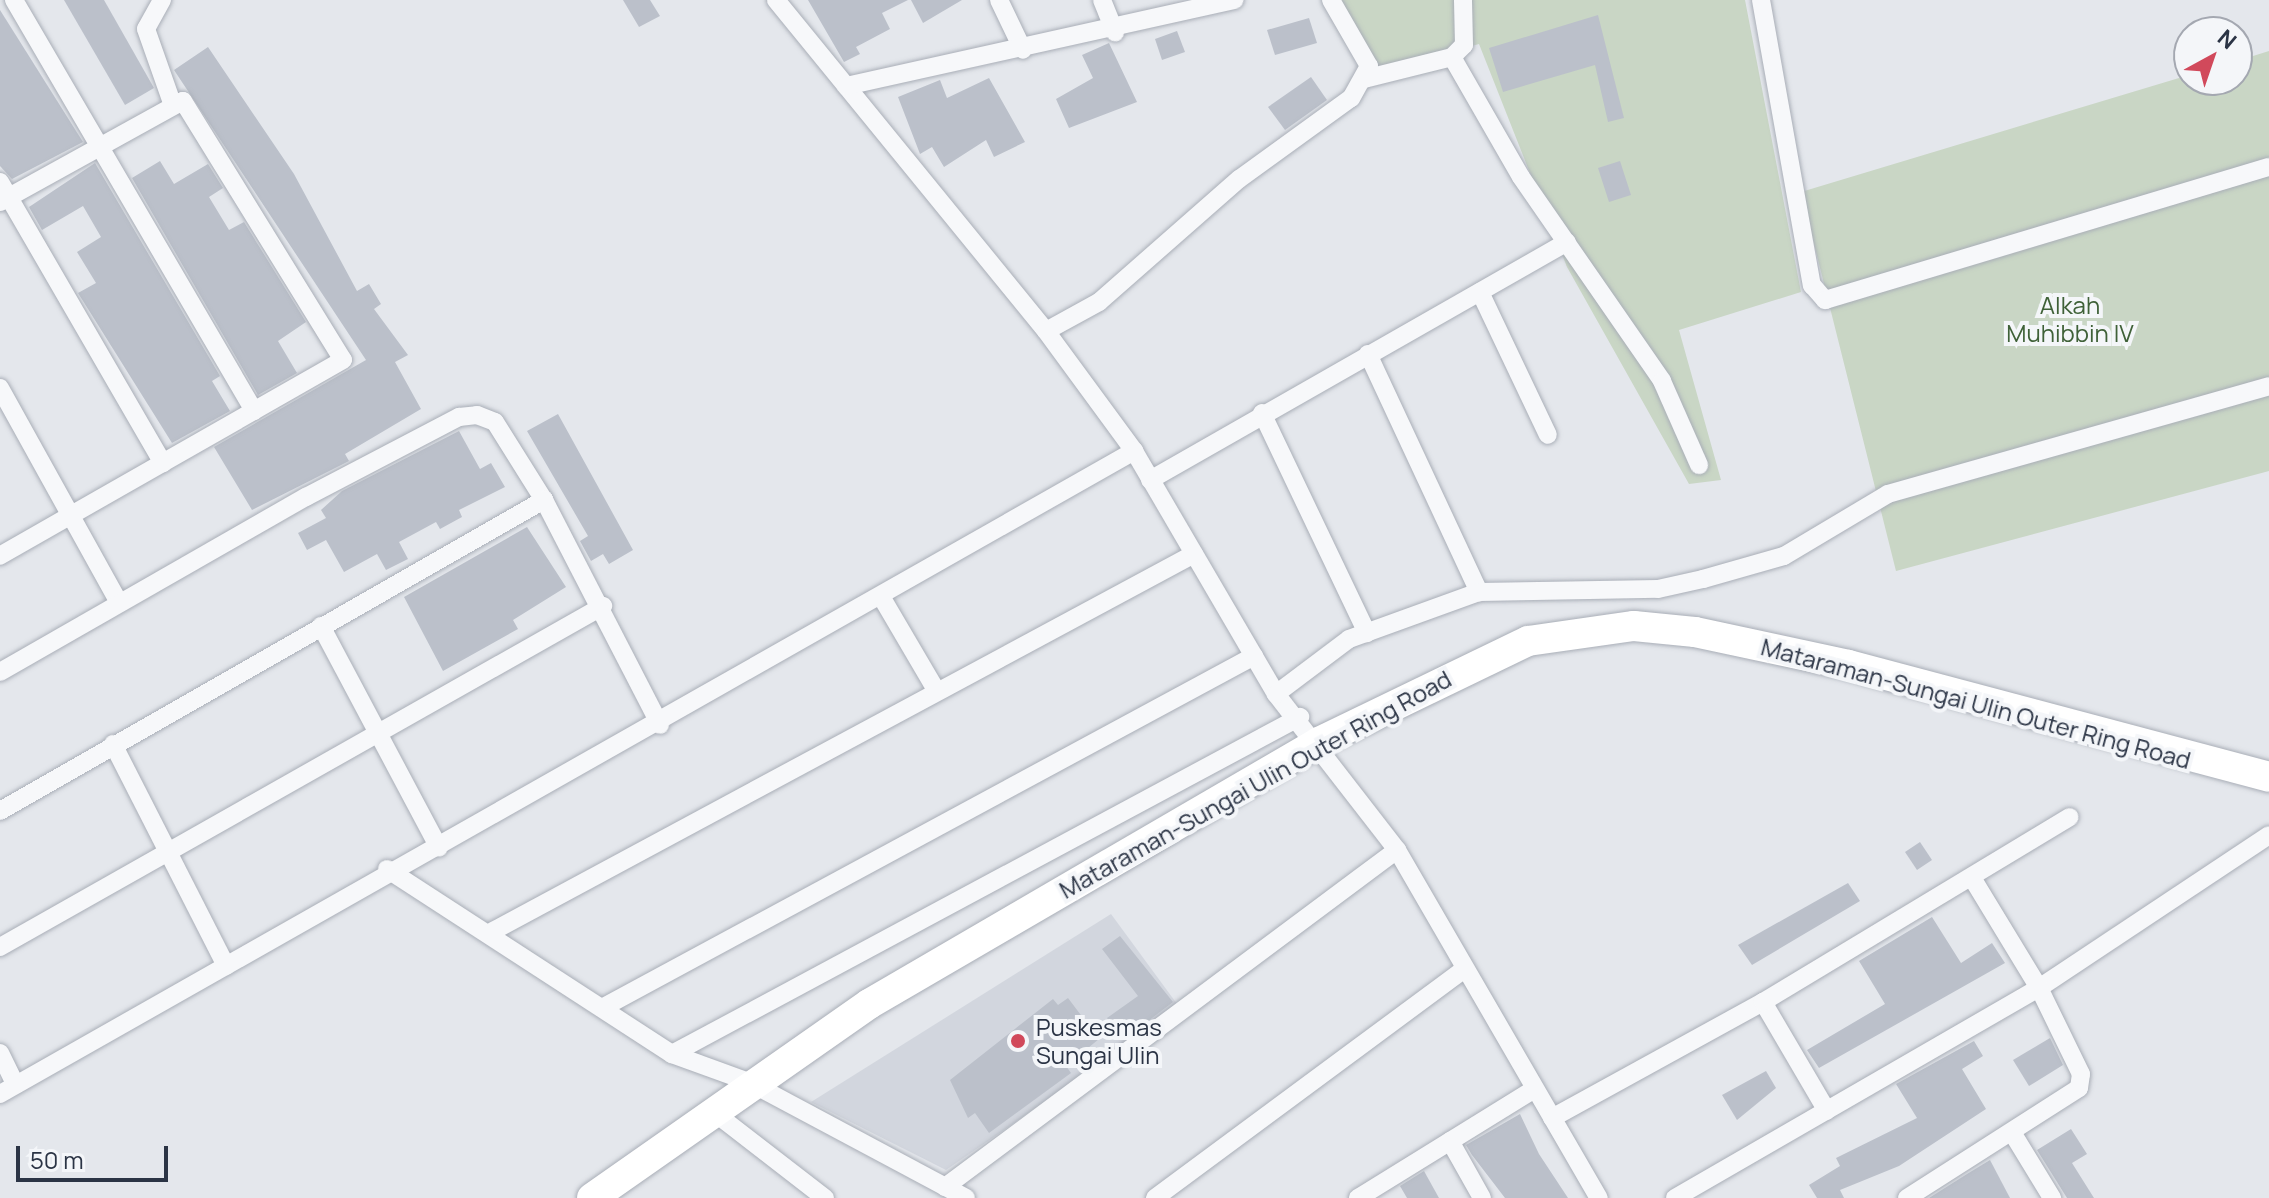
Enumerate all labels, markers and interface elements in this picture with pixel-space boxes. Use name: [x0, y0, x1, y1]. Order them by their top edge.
north arrow: [2173, 16, 2253, 96]
text: N: [2211, 23, 2243, 56]
park label: Alkah Muhibbin IV: [2006, 291, 2134, 347]
street label: Mataraman-Sungai Ulin Outer Ring Road: [1758, 632, 2194, 774]
street label: Mataraman-Sungai Ulin Outer Ring Road: [1054, 664, 1456, 904]
place label: Puskesmas Sungai Ulin: [1036, 1013, 1162, 1069]
marker: Puskesmas Sungai Ulin: [1007, 1030, 1029, 1052]
scale bar: [20, 1130, 172, 1180]
text: 50 m: [30, 1143, 84, 1176]

